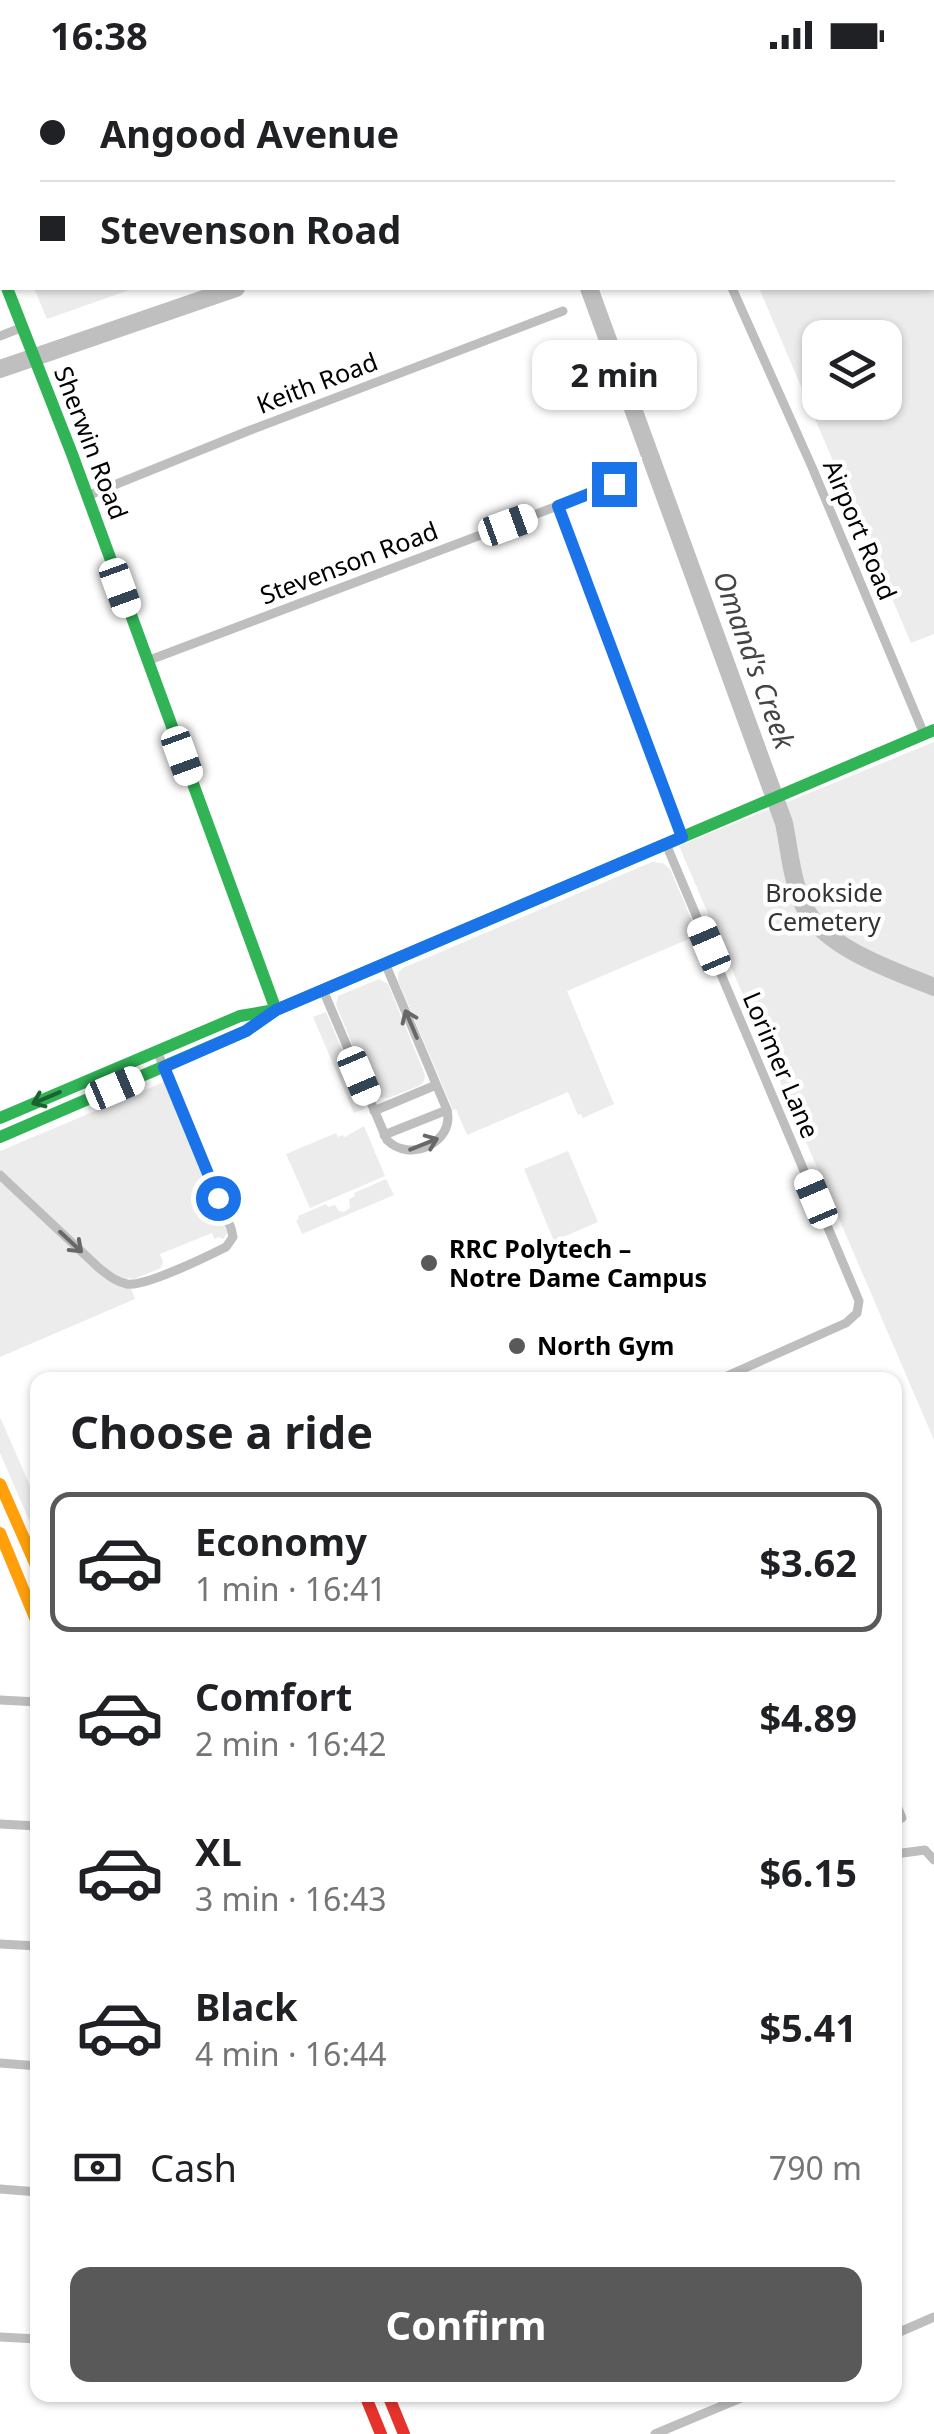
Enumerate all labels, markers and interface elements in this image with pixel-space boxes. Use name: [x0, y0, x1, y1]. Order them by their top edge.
text: 16:38: [50, 9, 148, 61]
text: Angood Avenue: [100, 107, 399, 159]
text: Stevenson Road: [100, 203, 401, 255]
map controls: [802, 320, 902, 420]
button: layers: [802, 320, 902, 420]
callout: 2 min: [532, 339, 696, 409]
street label: Keith Road: [251, 343, 382, 421]
text: 2 min: [570, 353, 659, 396]
street label: Sherwin Road: [47, 361, 137, 524]
street label: Airport Road: [816, 454, 906, 605]
route end: [592, 462, 637, 507]
car: [475, 501, 541, 549]
street label: Stevenson Road: [255, 513, 442, 612]
car: [96, 555, 144, 621]
water label: Omand's Creek: [705, 566, 805, 755]
car: [158, 723, 206, 789]
park label: Brookside Cemetery: [765, 875, 883, 938]
car: [683, 913, 735, 979]
street label: Lorimer Lane: [736, 986, 828, 1143]
one-way arrow: [400, 1009, 418, 1040]
car: [333, 1043, 385, 1109]
car: [82, 1062, 148, 1114]
one-way arrow: [31, 1090, 62, 1108]
one-way arrow: [408, 1134, 439, 1152]
car: [790, 1166, 842, 1232]
route start: [196, 1176, 241, 1221]
one-way arrow: [58, 1230, 83, 1253]
place label: RRC Polytech – Notre Dame Campus: [449, 1231, 707, 1294]
marker: RRC Polytech – Notre Dame Campus: [418, 1252, 440, 1274]
place label: North Gym: [537, 1328, 674, 1362]
marker: North Gym: [506, 1335, 528, 1357]
text: Choose a ride: [70, 1401, 373, 1462]
text: Economy: [195, 1515, 367, 1567]
icon: car: [75, 1517, 165, 1607]
text: $3.62: [759, 1536, 857, 1588]
text: 1 min · 16:41: [195, 1567, 387, 1610]
text: Comfort: [195, 1670, 352, 1722]
icon: car: [75, 1672, 165, 1762]
text: $4.89: [759, 1691, 857, 1743]
text: 2 min · 16:42: [195, 1722, 387, 1765]
text: XL: [195, 1825, 242, 1877]
icon: car: [75, 1827, 165, 1917]
text: $6.15: [759, 1846, 857, 1898]
text: 3 min · 16:43: [195, 1877, 387, 1920]
text: Black: [195, 1980, 298, 2032]
icon: car: [75, 1982, 165, 2072]
text: $5.41: [759, 2001, 857, 2053]
text: 4 min · 16:44: [195, 2032, 387, 2075]
icon: cash: [70, 2140, 125, 2195]
text: Cash: [150, 2141, 237, 2193]
text: 790 m: [769, 2146, 862, 2189]
button: Confirm: [70, 2267, 862, 2382]

